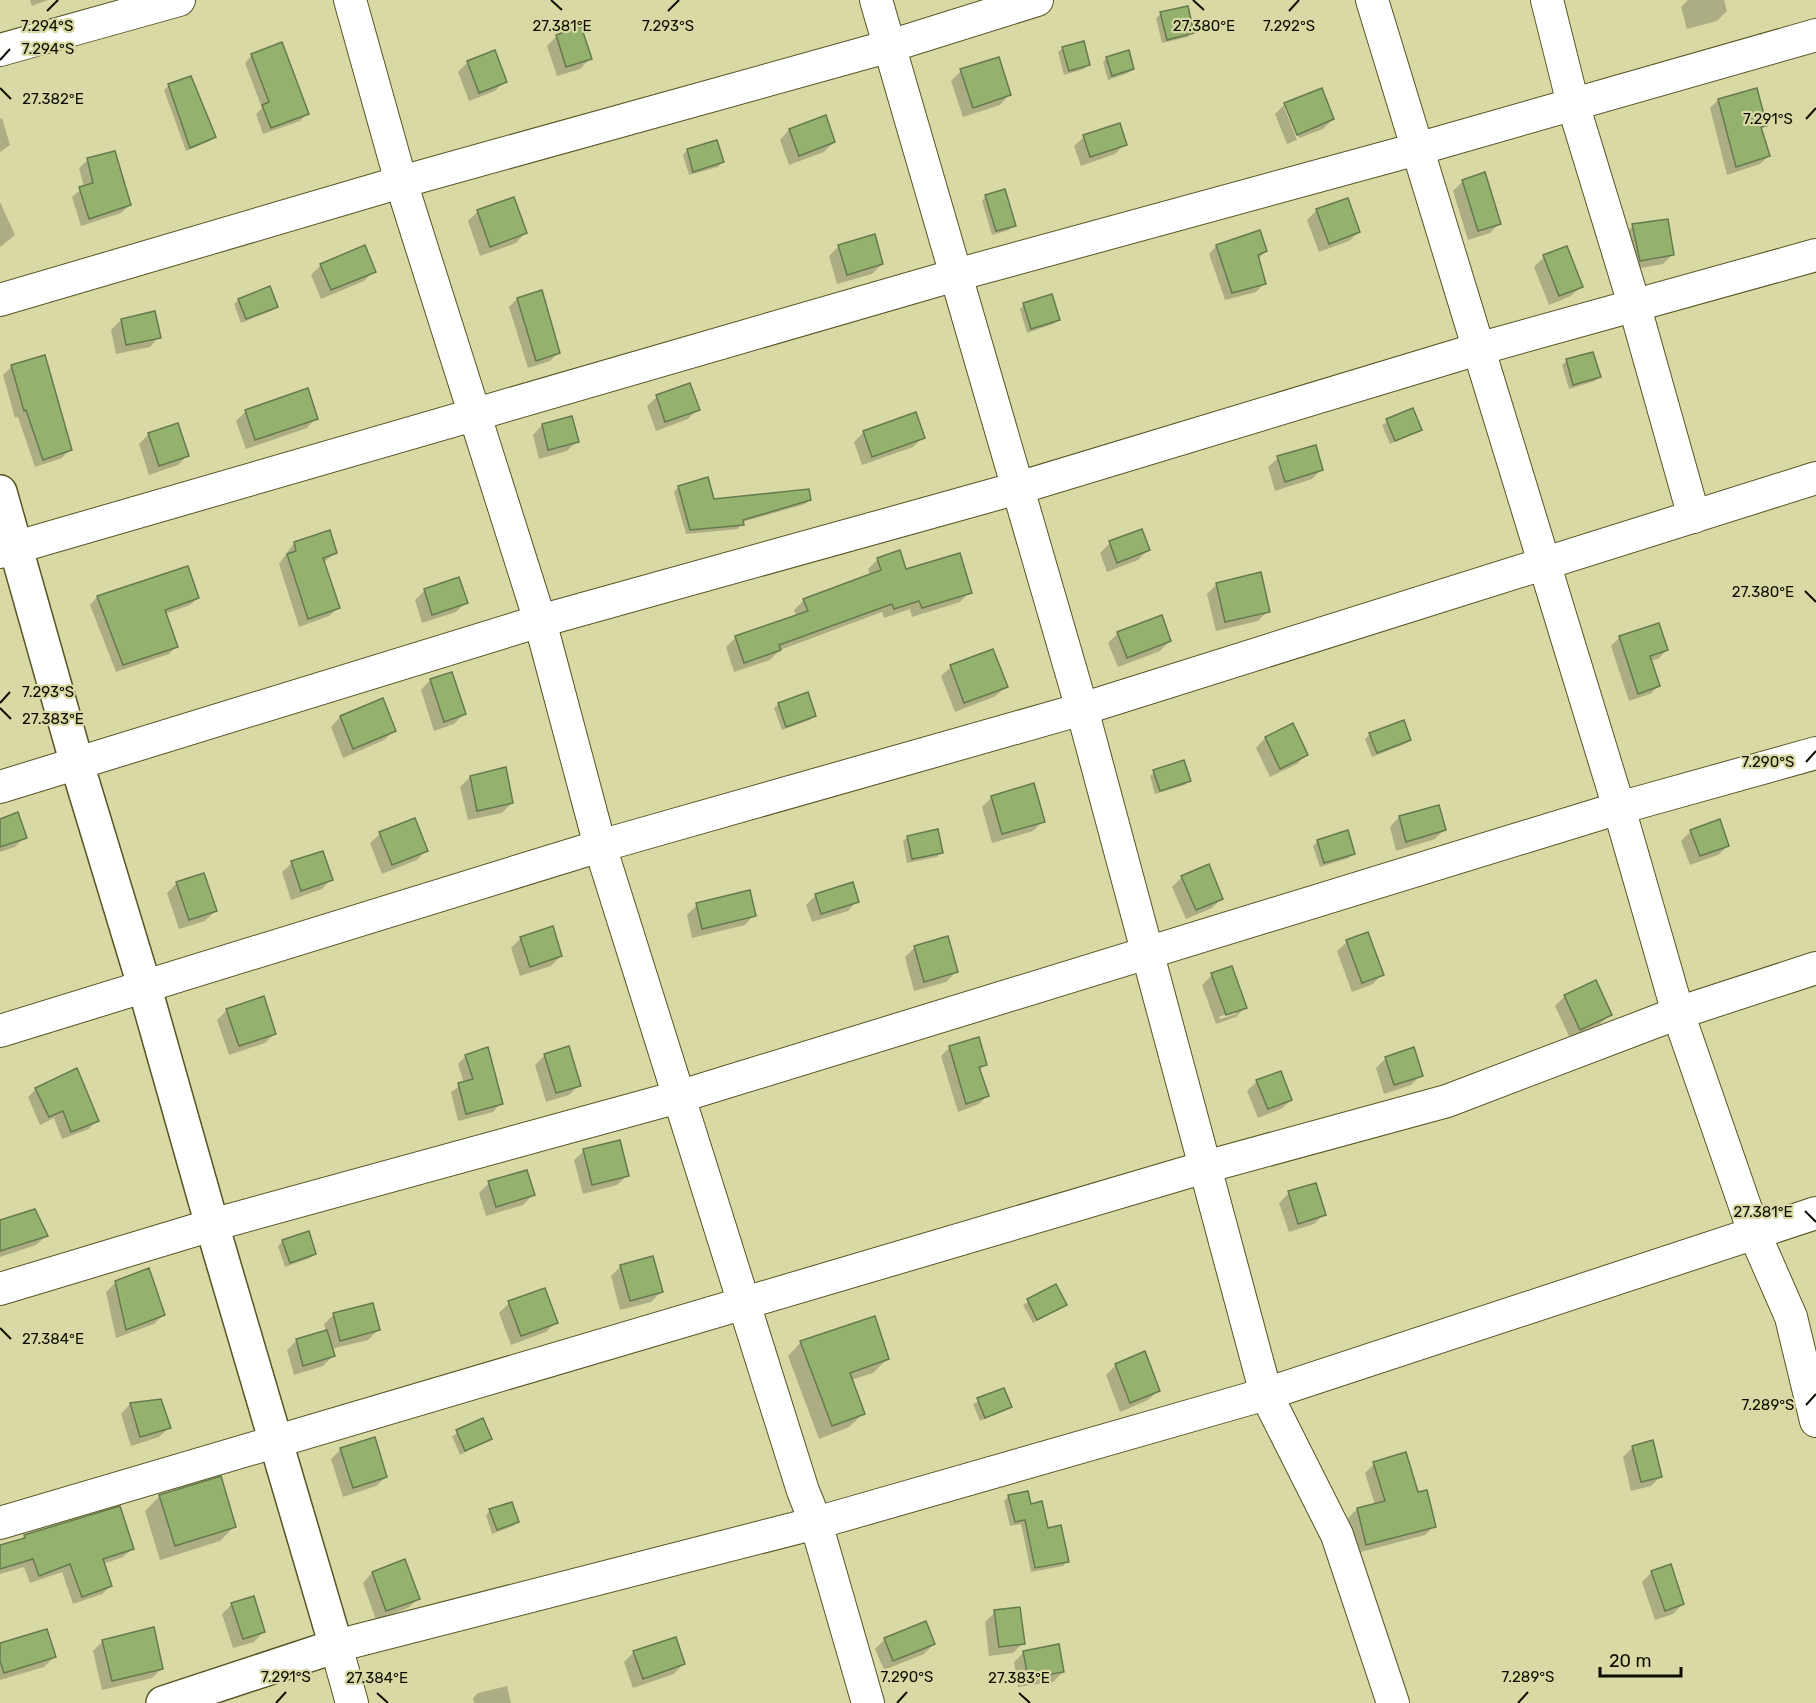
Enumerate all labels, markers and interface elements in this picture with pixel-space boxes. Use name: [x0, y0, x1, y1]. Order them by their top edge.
text: 7.294°S: [21, 17, 73, 35]
text: 27.381°E: [532, 17, 592, 35]
text: 7.293°S: [642, 17, 694, 35]
text: 27.380°E: [1173, 17, 1235, 35]
text: 7.292°S: [1263, 17, 1315, 35]
text: 7.294°S: [22, 40, 74, 58]
text: 27.382°E: [22, 90, 84, 108]
text: 7.291°S: [1743, 110, 1793, 128]
text: 27.380°E: [1732, 583, 1794, 601]
text: 7.293°S: [22, 683, 74, 701]
text: 27.383°E: [22, 710, 84, 728]
text: 7.290°S: [1742, 753, 1794, 771]
text: 27.381°E: [1733, 1203, 1793, 1221]
text: 27.384°E: [22, 1330, 84, 1348]
text: 7.289°S: [1742, 1396, 1794, 1414]
scale bar: [1600, 1640, 1681, 1678]
text: 20 m: [1609, 1650, 1651, 1672]
text: 7.291°S: [261, 1668, 311, 1686]
text: 7.290°S: [881, 1668, 933, 1686]
text: 7.289°S: [1502, 1668, 1554, 1686]
text: 27.384°E: [346, 1669, 408, 1687]
text: 27.383°E: [988, 1669, 1050, 1687]

